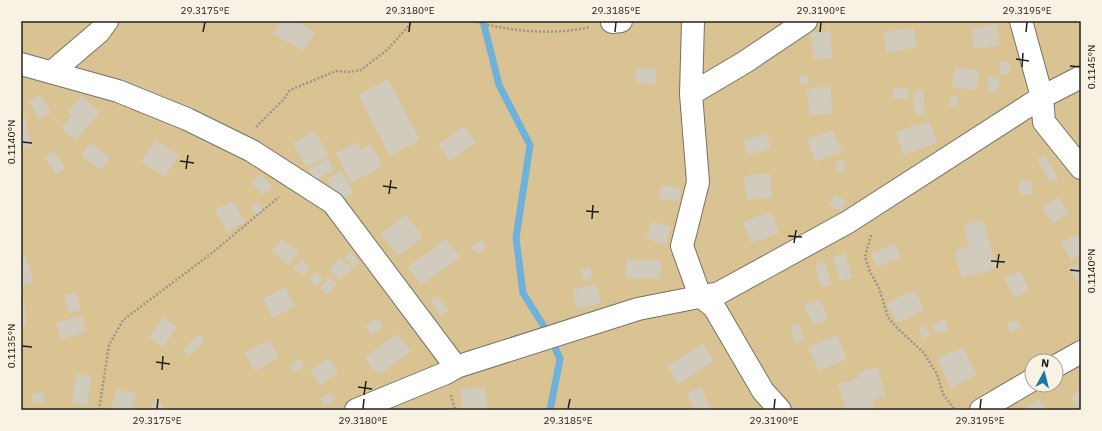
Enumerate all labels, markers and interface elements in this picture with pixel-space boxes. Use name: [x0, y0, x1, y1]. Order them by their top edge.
text: 29.3175°E: [180, 4, 230, 17]
text: 29.3180°E: [385, 4, 435, 17]
text: 29.3185°E: [591, 4, 641, 17]
text: 29.3190°E: [796, 4, 846, 17]
text: 29.3195°E: [1002, 4, 1052, 17]
text: 0.1145°N: [1085, 45, 1098, 89]
text: 0.1140°N: [5, 120, 18, 164]
text: 0.1140°N: [1085, 249, 1098, 293]
text: 0.1135°N: [5, 324, 18, 368]
north arrow: [1024, 353, 1064, 393]
text: N: [1040, 356, 1050, 371]
text: 29.3175°E: [132, 414, 182, 427]
text: 29.3180°E: [338, 414, 388, 427]
text: 29.3185°E: [543, 414, 593, 427]
text: 29.3190°E: [749, 414, 799, 427]
text: 29.3195°E: [955, 414, 1005, 427]

